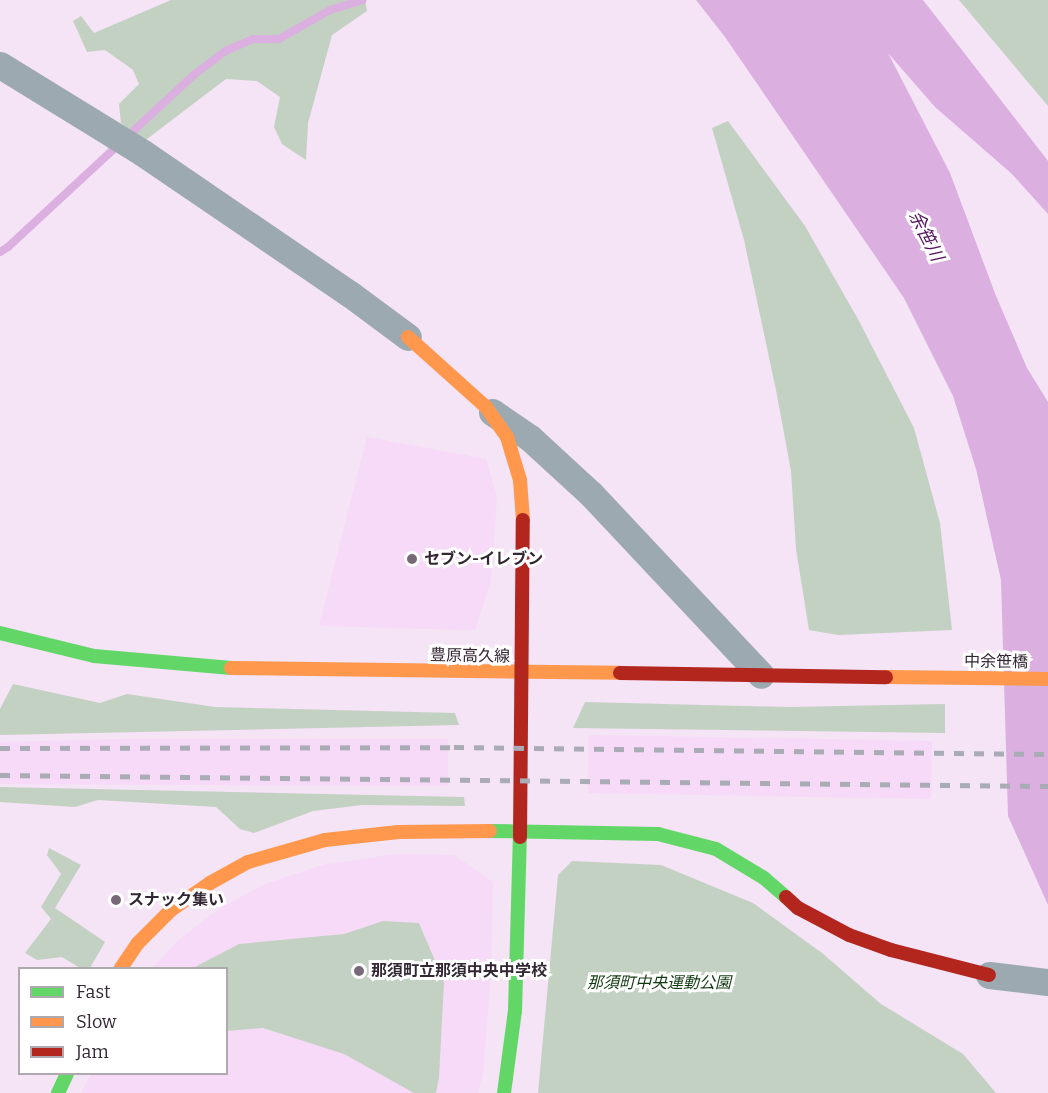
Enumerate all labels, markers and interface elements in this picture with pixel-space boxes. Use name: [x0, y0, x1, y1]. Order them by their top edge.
water label: 余笹川: [904, 207, 948, 265]
place label: セブン-イレブン: [424, 549, 543, 569]
marker: セブン-イレブン: [405, 552, 419, 566]
street label: 豊原高久線: [430, 646, 510, 666]
street label: 中余笹橋: [964, 652, 1028, 672]
place label: スナック集い: [128, 890, 224, 910]
marker: スナック集い: [109, 893, 123, 907]
place label: 那須町立那須中央中学校: [371, 961, 547, 981]
marker: 那須町立那須中央中学校: [352, 964, 366, 978]
legend: [18, 967, 228, 1075]
park label: 那須町中央運動公園: [587, 973, 731, 993]
text: Fast: [76, 981, 111, 1003]
text: Slow: [76, 1011, 116, 1033]
text: Jam: [76, 1041, 109, 1063]

